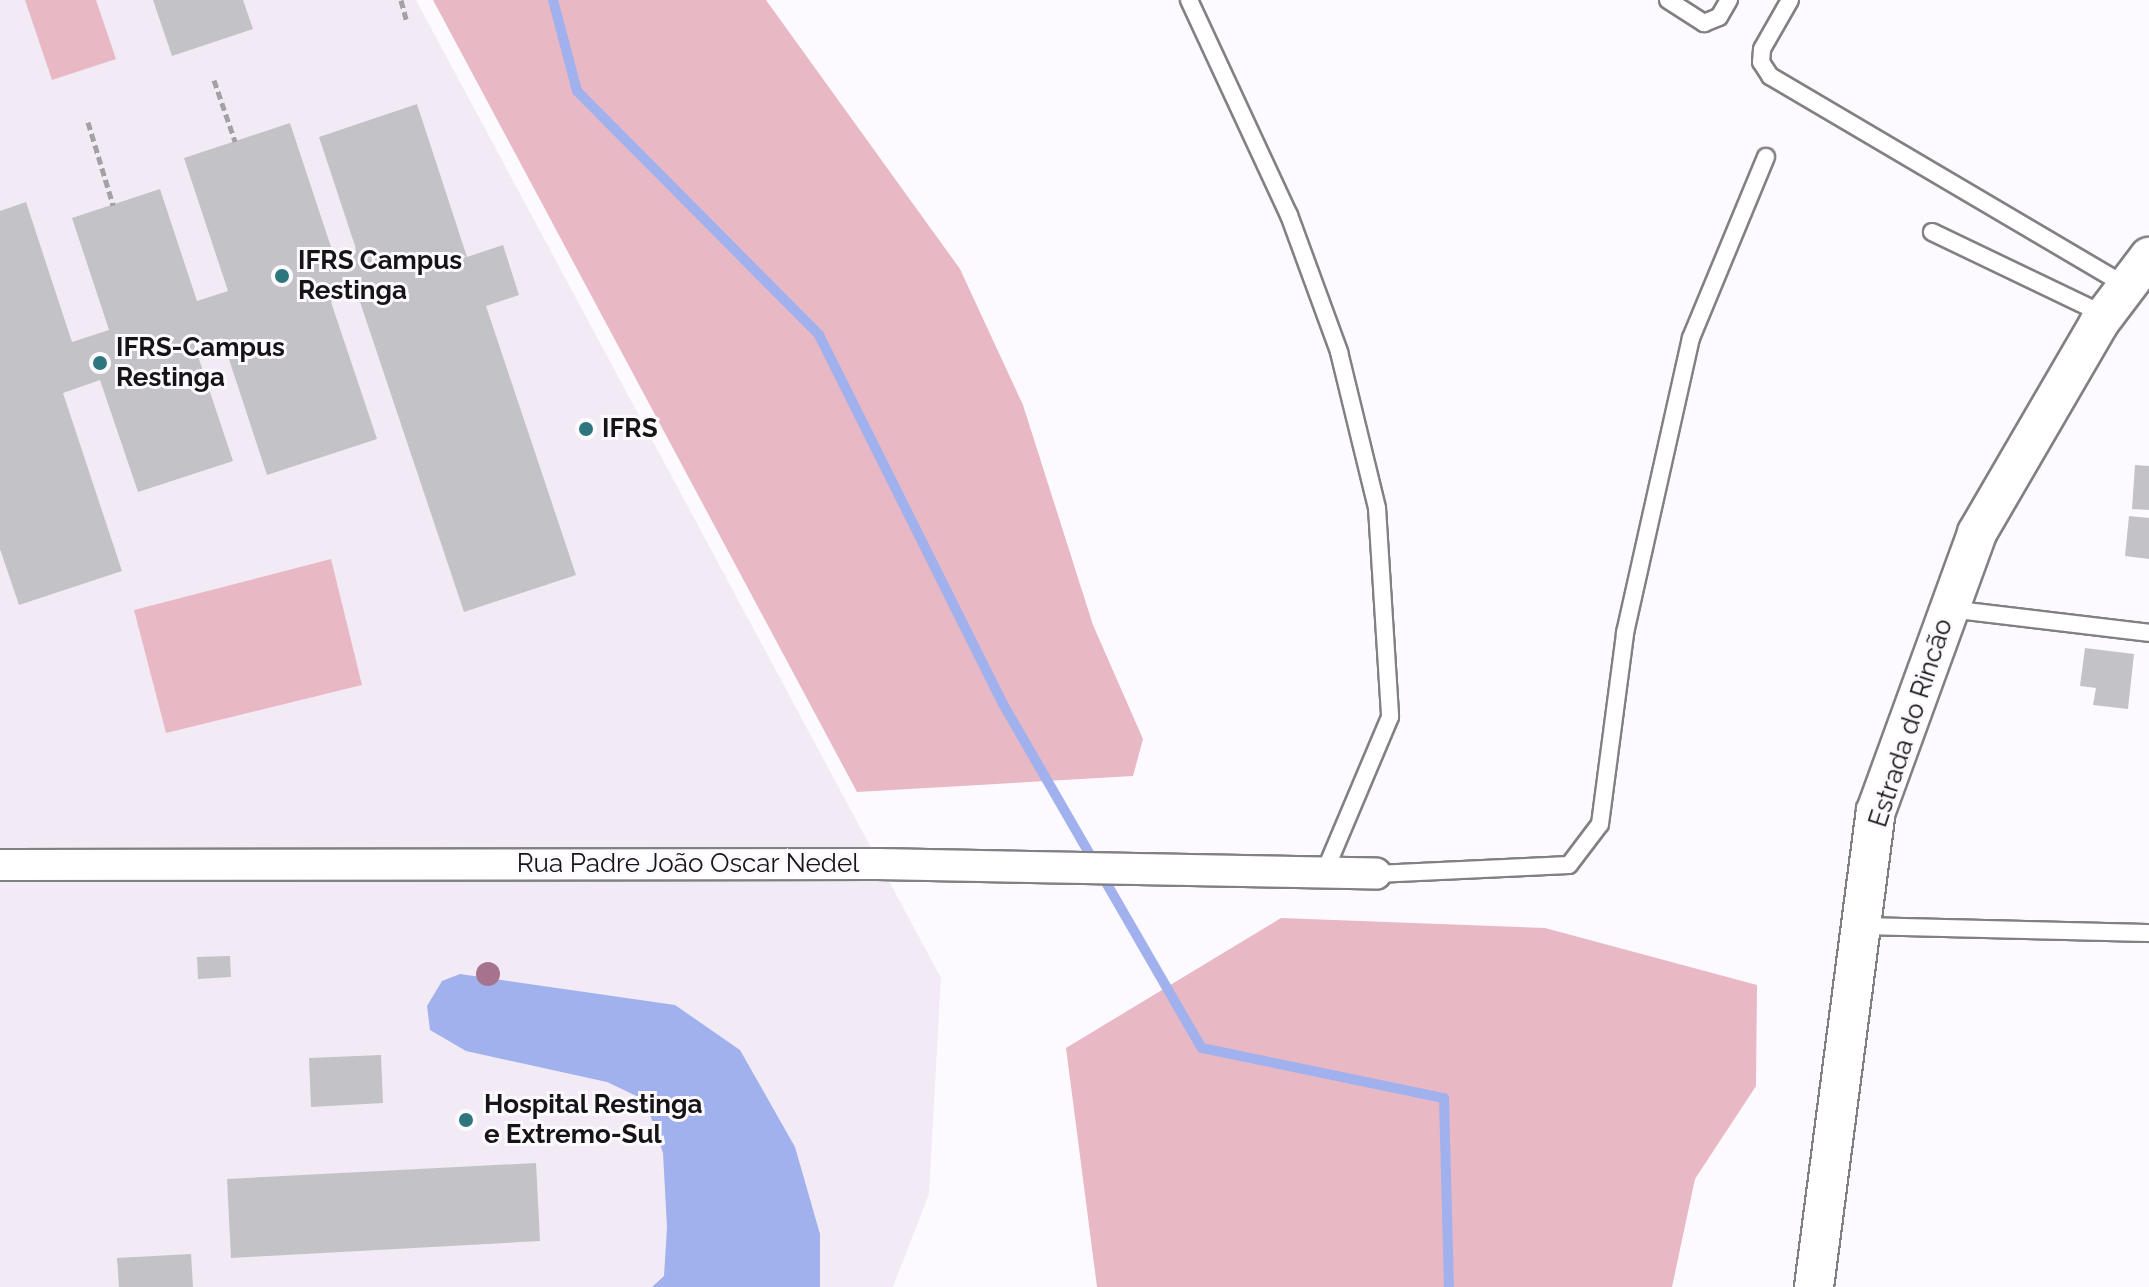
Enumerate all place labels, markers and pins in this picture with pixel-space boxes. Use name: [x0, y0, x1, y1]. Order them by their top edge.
place label: IFRS Campus Restinga: [298, 245, 462, 306]
marker: IFRS Campus Restinga: [273, 267, 291, 285]
place label: IFRS-Campus Restinga: [116, 332, 285, 394]
marker: IFRS-Campus Restinga: [91, 354, 109, 372]
place label: IFRS: [602, 413, 658, 445]
marker: IFRS: [577, 420, 595, 438]
place label: Hospital Restinga e Extremo-Sul: [484, 1089, 703, 1150]
marker: Hospital Restinga e Extremo-Sul: [455, 1109, 477, 1131]

